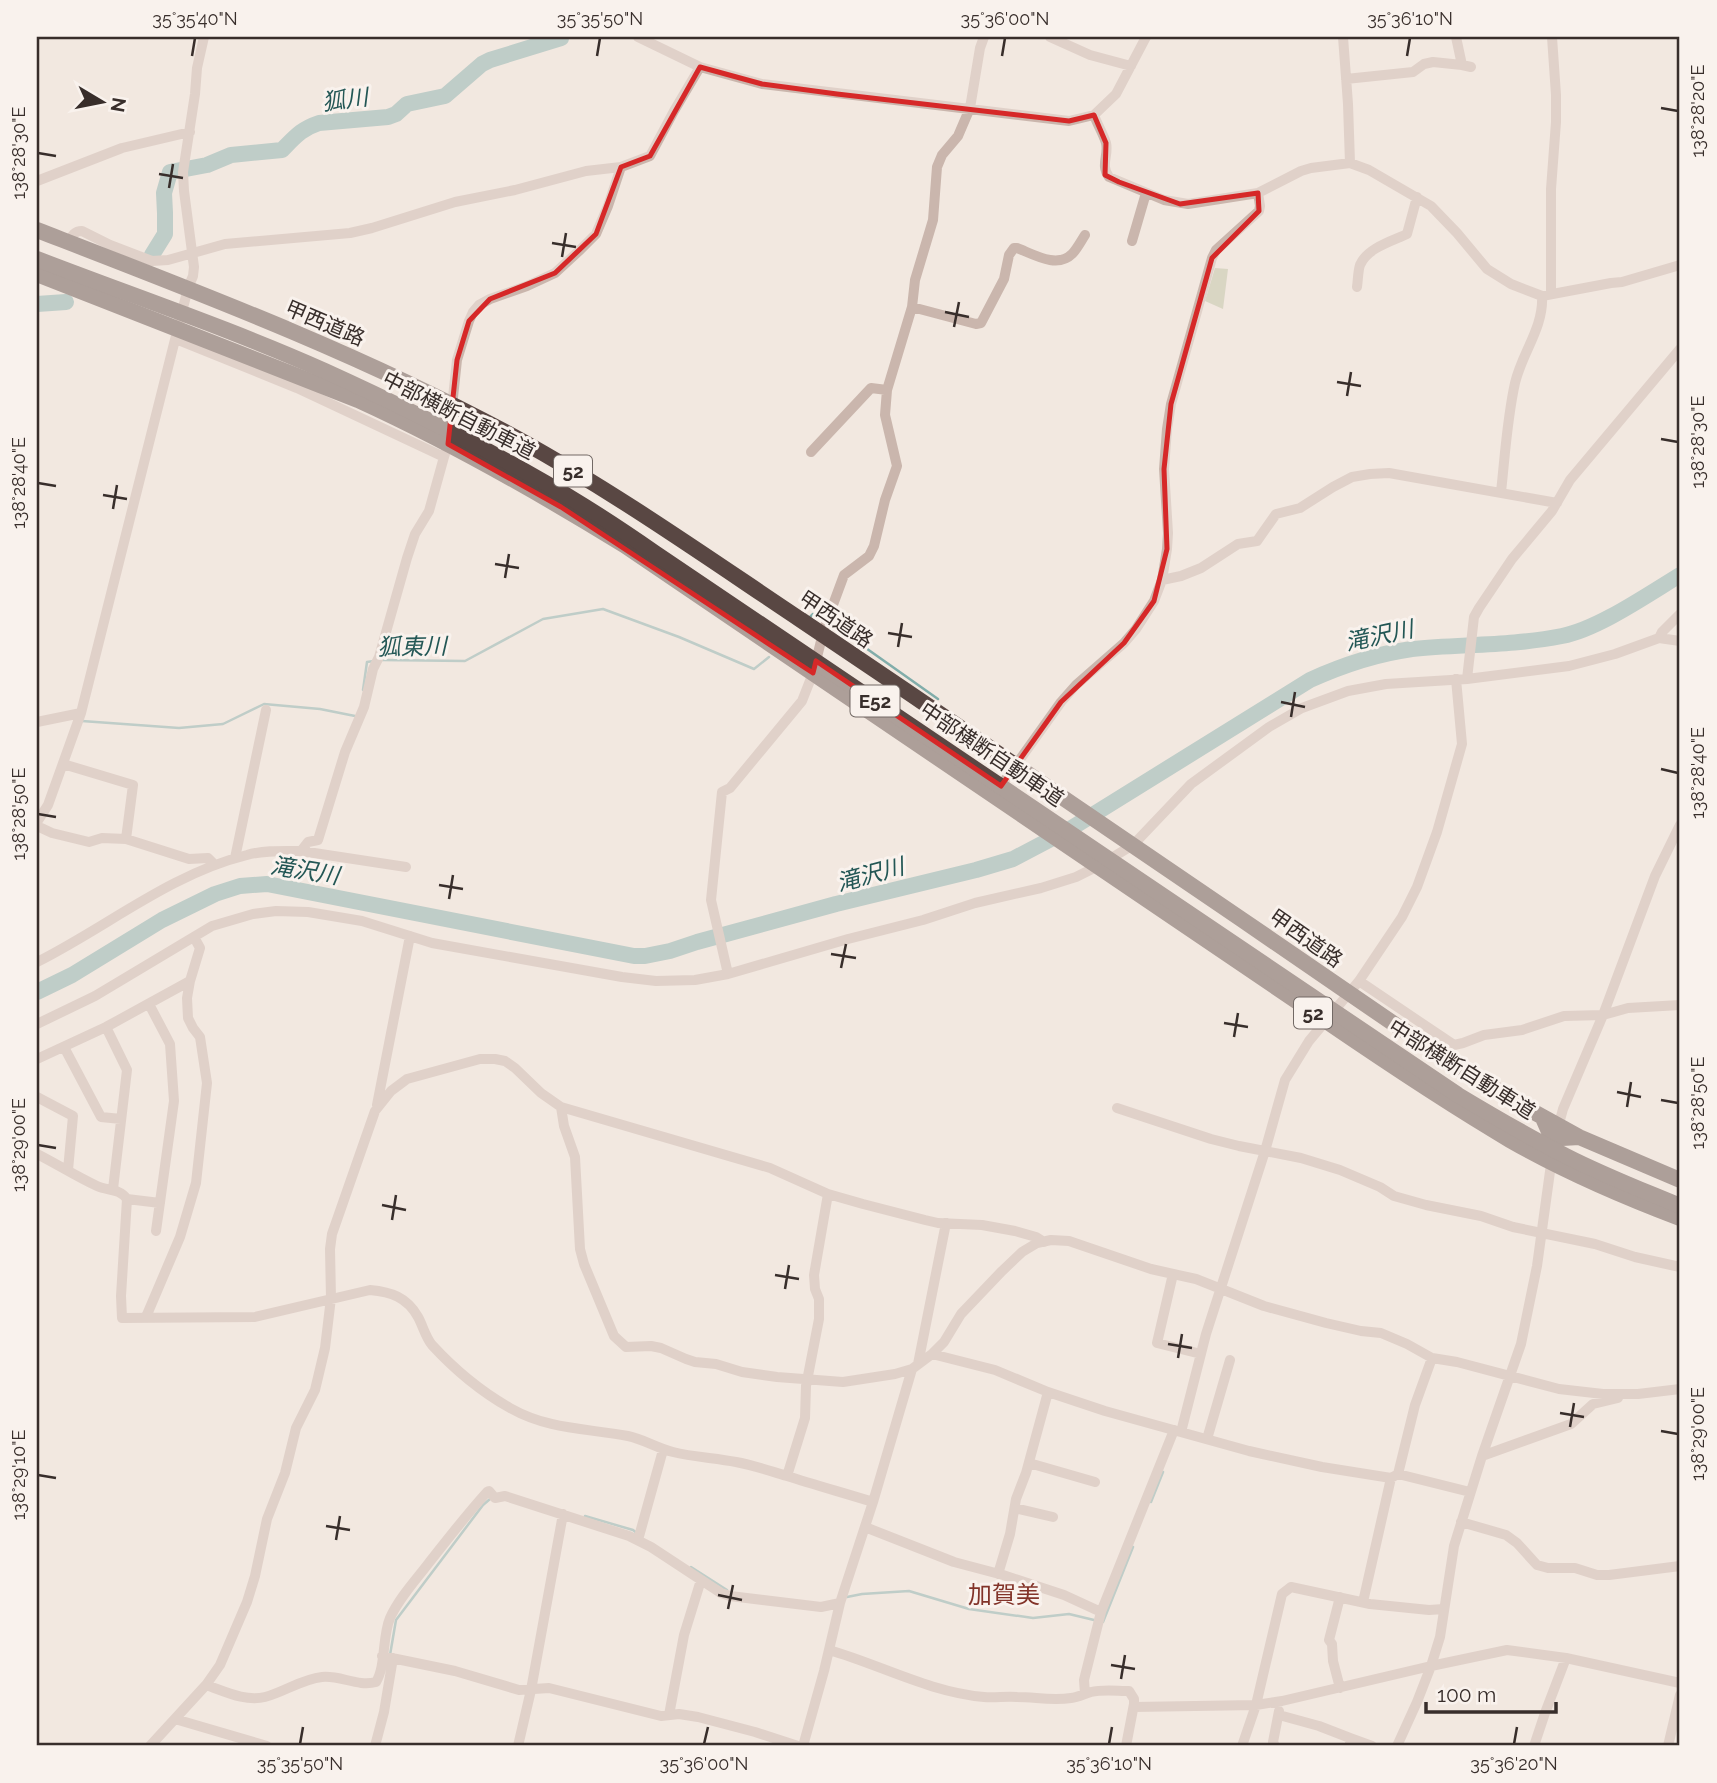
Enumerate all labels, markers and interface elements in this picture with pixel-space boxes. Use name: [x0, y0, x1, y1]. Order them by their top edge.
text: 35°35'40"N: [152, 8, 238, 29]
text: 35°35'50"N: [557, 8, 643, 29]
text: 35°36'00"N: [961, 8, 1049, 29]
text: 35°36'10"N: [1367, 8, 1453, 29]
text: 138°28'20"E: [1687, 65, 1708, 157]
north arrow: [66, 66, 136, 136]
water label: 狐川: [321, 82, 372, 115]
text: N: [107, 96, 131, 114]
text: 138°28'30"E: [8, 106, 29, 199]
street label: 甲西道路: [281, 295, 369, 351]
street label: 中部横断自動車道: [378, 366, 540, 464]
text: 138°28'30"E: [1687, 395, 1708, 488]
text: 138°28'40"E: [8, 437, 29, 529]
road number: 52: [554, 456, 592, 486]
street label: 甲西道路: [794, 585, 878, 653]
water label: 滝沢川: [1342, 614, 1418, 655]
water label: 狐東川: [377, 632, 450, 660]
road number: E52: [850, 686, 900, 716]
street label: 中部横断自動車道: [915, 697, 1069, 811]
text: 138°28'40"E: [1687, 727, 1708, 819]
text: 138°28'50"E: [8, 767, 29, 860]
water label: 滝沢川: [269, 851, 344, 889]
water label: 滝沢川: [833, 851, 910, 896]
street label: 甲西道路: [1264, 904, 1348, 972]
road number: 52: [1294, 998, 1332, 1028]
street label: 中部横断自動車道: [1384, 1014, 1540, 1124]
text: 138°28'50"E: [1687, 1056, 1708, 1149]
text: 138°29'00"E: [8, 1098, 29, 1192]
text: 138°29'00"E: [1687, 1387, 1708, 1481]
text: 138°29'10"E: [8, 1430, 29, 1520]
district label: 加賀美: [968, 1580, 1040, 1609]
scale bar: [1426, 1671, 1556, 1715]
text: 100 m: [1437, 1682, 1496, 1707]
text: 35°35'50"N: [257, 1753, 343, 1774]
text: 35°36'00"N: [660, 1753, 748, 1774]
text: 35°36'10"N: [1066, 1753, 1152, 1774]
text: 35°36'20"N: [1470, 1753, 1558, 1774]

